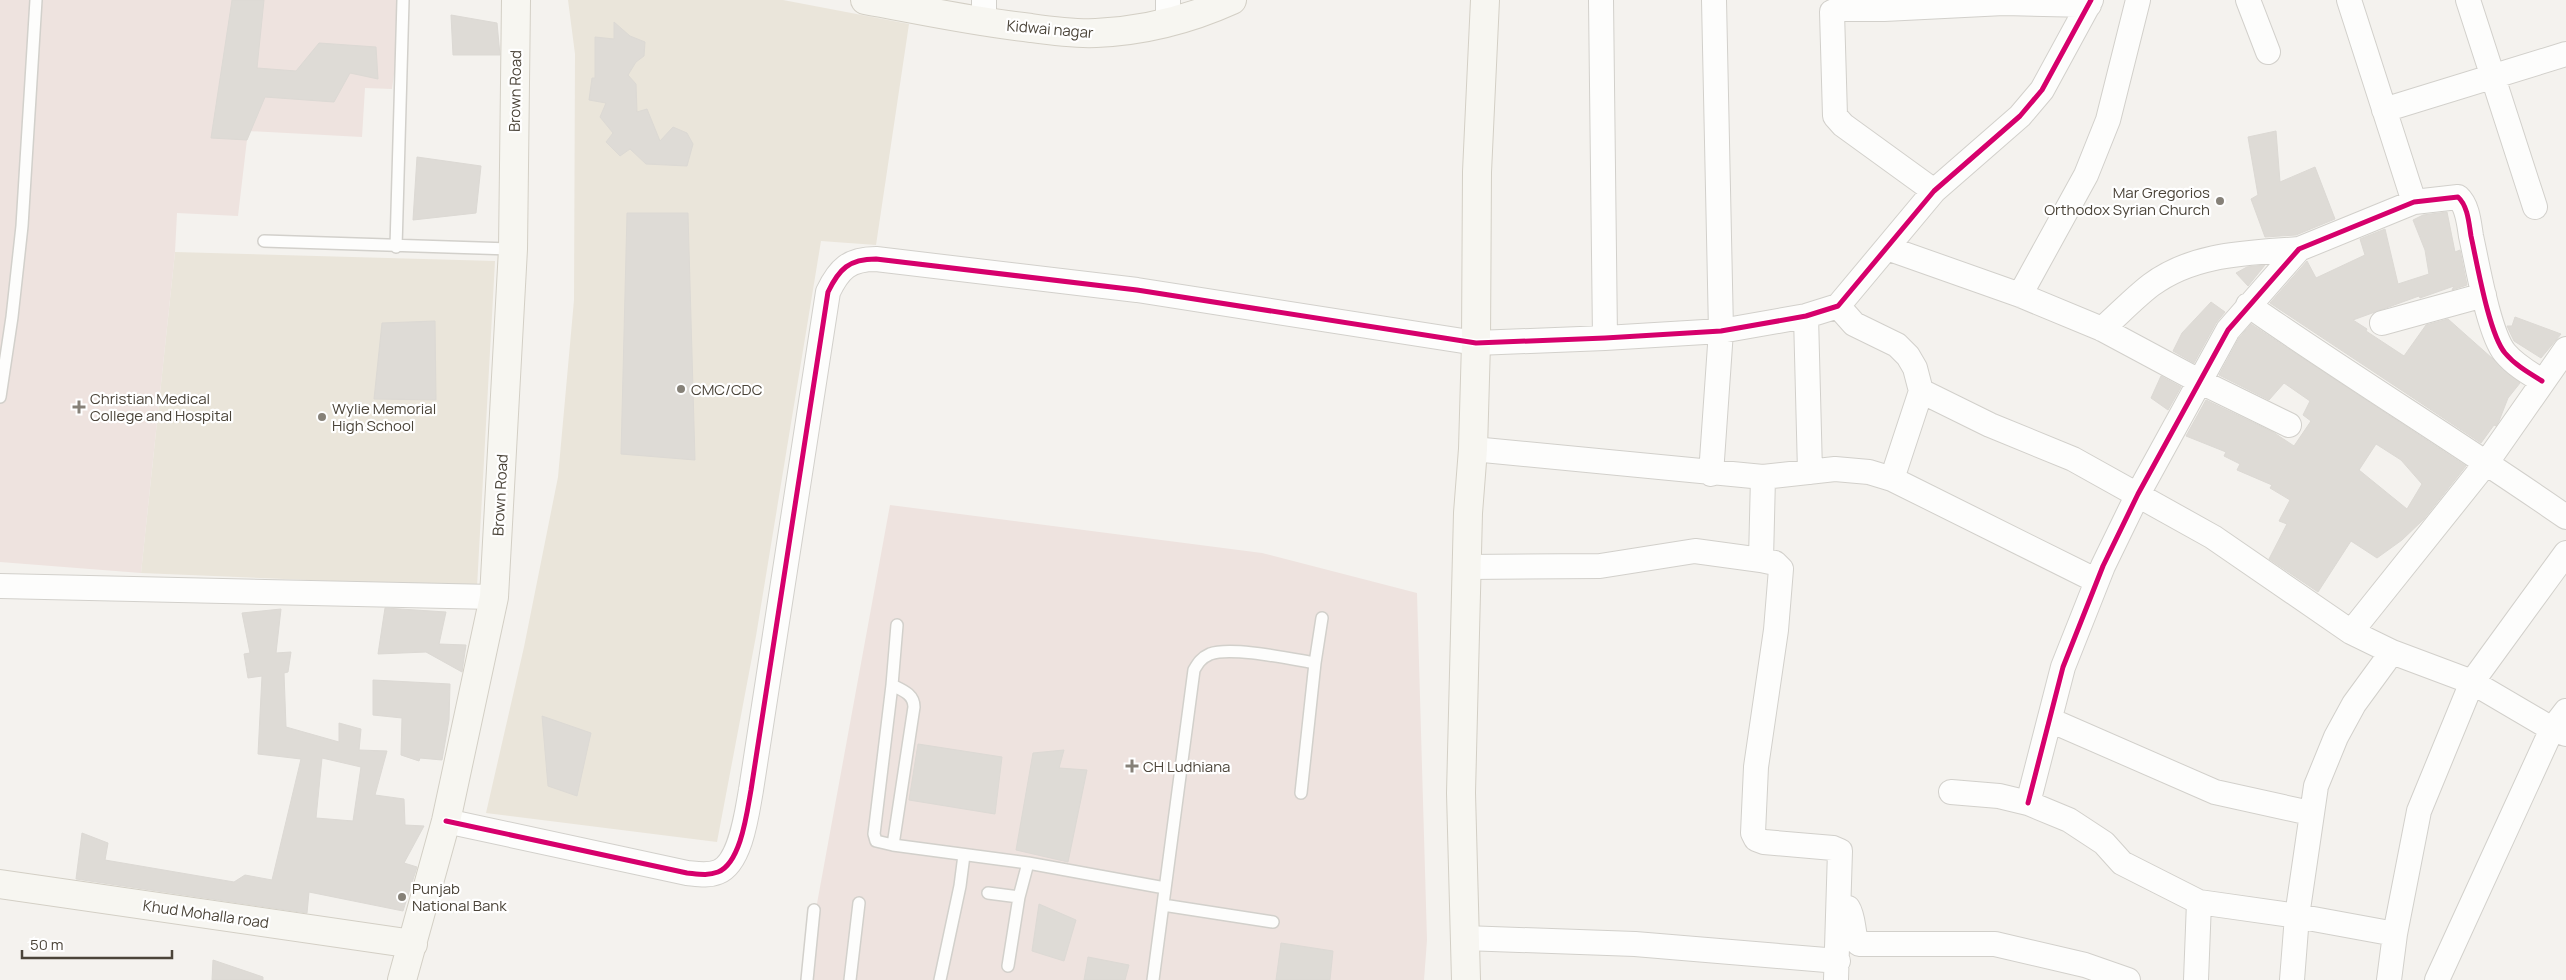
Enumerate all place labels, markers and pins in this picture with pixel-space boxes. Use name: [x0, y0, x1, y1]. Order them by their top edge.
place label: Mar Gregorios Orthodox Syrian Church: [2044, 182, 2210, 220]
marker: Mar Gregorios Orthodox Syrian Church: [2214, 195, 2226, 207]
place label: CMC/CDC: [691, 379, 763, 400]
marker: CMC/CDC: [675, 383, 687, 395]
place label: Christian Medical College and Hospital: [90, 388, 232, 426]
place label: Wylie Memorial High School: [332, 398, 436, 436]
marker: Christian Medical College and Hospital: [72, 400, 86, 414]
marker: Wylie Memorial High School: [316, 411, 328, 423]
place label: CH Ludhiana: [1143, 756, 1230, 777]
marker: CH Ludhiana: [1125, 759, 1139, 773]
place label: Punjab National Bank: [412, 878, 507, 916]
marker: Punjab National Bank: [396, 891, 408, 903]

